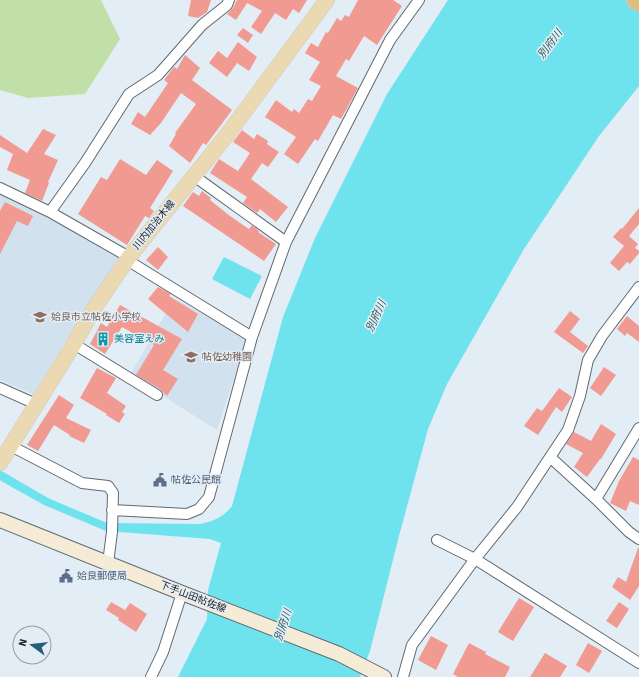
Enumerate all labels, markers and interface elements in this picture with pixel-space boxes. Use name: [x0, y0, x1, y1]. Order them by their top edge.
water label: 別府川: [534, 26, 567, 62]
street label: 川内加治木線: [130, 197, 178, 253]
water label: 別府川: [362, 297, 390, 334]
school or university icon: 姶良市立帖佐小学校: [32, 309, 48, 325]
place label: 姶良市立帖佐小学校: [51, 310, 141, 324]
building icon: 美容室えみ: [95, 331, 111, 347]
place label: 美容室えみ: [114, 332, 164, 346]
school or university icon: 帖佐幼稚園: [183, 349, 199, 365]
place label: 帖佐幼稚園: [202, 350, 252, 364]
public building icon: 帖佐公民館: [152, 472, 168, 488]
place label: 帖佐公民館: [171, 473, 221, 487]
public building icon: 姶良郵便局: [58, 568, 74, 584]
place label: 姶良郵便局: [77, 569, 127, 583]
street label: 下手山田帖佐線: [158, 578, 228, 616]
water label: 別府川: [271, 606, 296, 643]
north arrow: [12, 625, 52, 665]
text: N: [15, 637, 31, 648]

